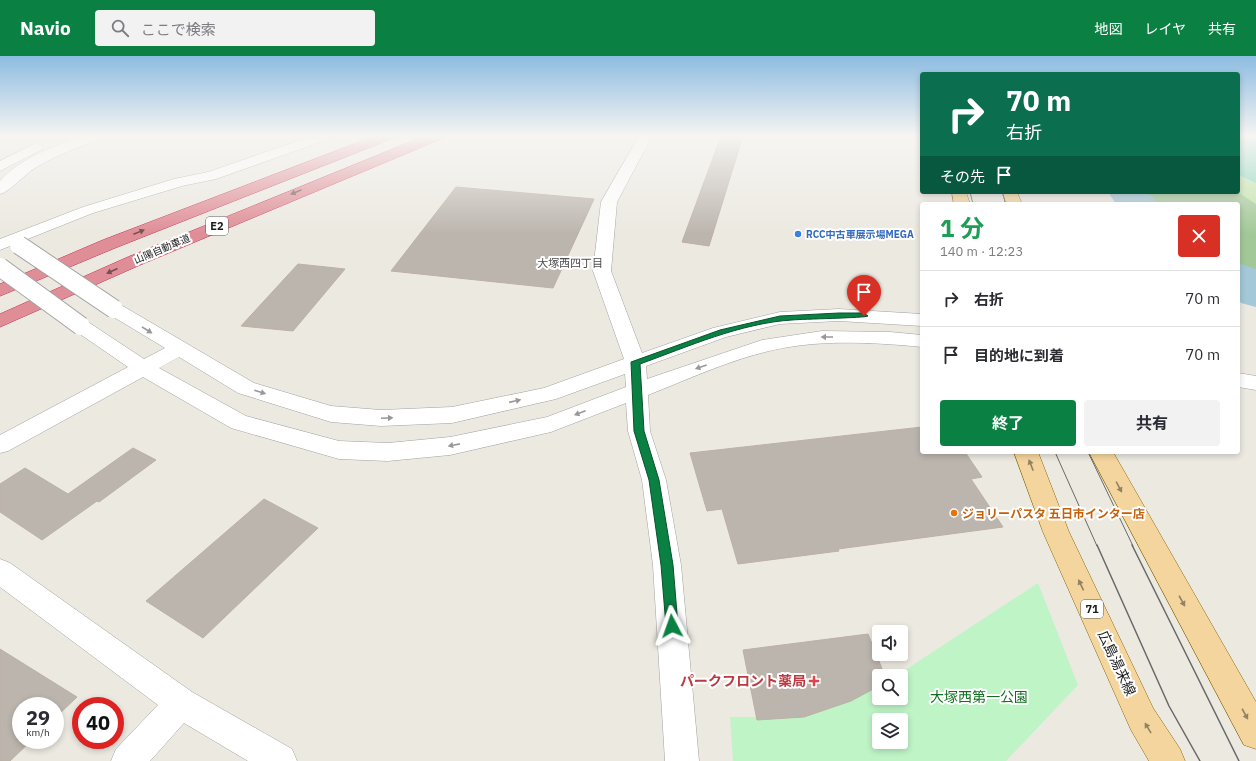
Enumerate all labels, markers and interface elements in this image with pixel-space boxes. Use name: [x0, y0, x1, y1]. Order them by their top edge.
search box: [95, 10, 375, 46]
text: Navio: [20, 16, 71, 40]
icon: search: [109, 17, 131, 39]
text: ここで検索: [141, 20, 216, 39]
text: 地図: [1094, 20, 1122, 38]
text: レイヤ: [1144, 20, 1186, 38]
text: 共有: [1208, 20, 1236, 38]
text: 70 m: [1006, 82, 1071, 119]
icon: right: [940, 88, 992, 140]
text: 右折: [1006, 121, 1042, 144]
icon: arrive: [993, 164, 1015, 186]
text: その先: [940, 167, 985, 186]
one-way arrow: [291, 189, 302, 195]
text: 1 分: [940, 212, 984, 244]
button: close: [1178, 215, 1220, 257]
road number: E2: [206, 217, 228, 235]
place label: RCC中古車展示場MEGA: [806, 228, 914, 241]
one-way arrow: [134, 229, 146, 235]
marker: RCC中古車展示場MEGA: [793, 229, 803, 239]
street label: 山陽自動車道: [132, 231, 192, 267]
text: 140 m · 12:23: [940, 243, 1023, 260]
district label: 大塚西四丁目: [537, 256, 603, 270]
one-way arrow: [106, 267, 118, 274]
pin: [847, 275, 881, 316]
icon: arrive: [853, 281, 875, 303]
icon: right: [940, 288, 962, 310]
text: 70 m: [1185, 289, 1220, 308]
text: 右折: [974, 290, 1004, 309]
one-way arrow: [141, 326, 153, 333]
one-way arrow: [820, 334, 833, 340]
icon: arrive: [940, 344, 962, 366]
text: 70 m: [1185, 345, 1220, 364]
text: 目的地に到着: [974, 346, 1064, 365]
one-way arrow: [695, 364, 707, 370]
one-way arrow: [255, 389, 267, 395]
one-way arrow: [509, 397, 522, 403]
button: 終了: [940, 400, 1076, 446]
button: 共有: [1084, 400, 1220, 446]
one-way arrow: [573, 411, 585, 417]
one-way arrow: [381, 415, 394, 421]
one-way arrow: [448, 443, 460, 449]
one-way arrow: [1027, 458, 1033, 470]
one-way arrow: [1116, 481, 1123, 492]
place label: ジョリーパスタ 五日市インター店: [962, 506, 1145, 521]
marker: ジョリーパスタ 五日市インター店: [949, 508, 959, 518]
one-way arrow: [1077, 578, 1083, 590]
one-way arrow: [1178, 595, 1185, 607]
road number: 71: [1081, 600, 1103, 618]
position arrow: [651, 605, 693, 647]
map controls: [872, 625, 908, 749]
button: sound: [872, 625, 908, 661]
street label: 広島湯来線: [1094, 627, 1140, 699]
button: search: [872, 669, 908, 705]
place label: パークフロント薬局: [680, 672, 806, 690]
marker: パークフロント薬局: [809, 676, 819, 686]
park label: 大塚西第一公園: [930, 688, 1028, 706]
speed limit sign: 40: [72, 697, 124, 749]
text: 29: [26, 704, 50, 731]
one-way arrow: [1242, 708, 1249, 720]
button: layers: [872, 713, 908, 749]
one-way arrow: [1144, 723, 1152, 733]
text: km/h: [26, 726, 50, 739]

